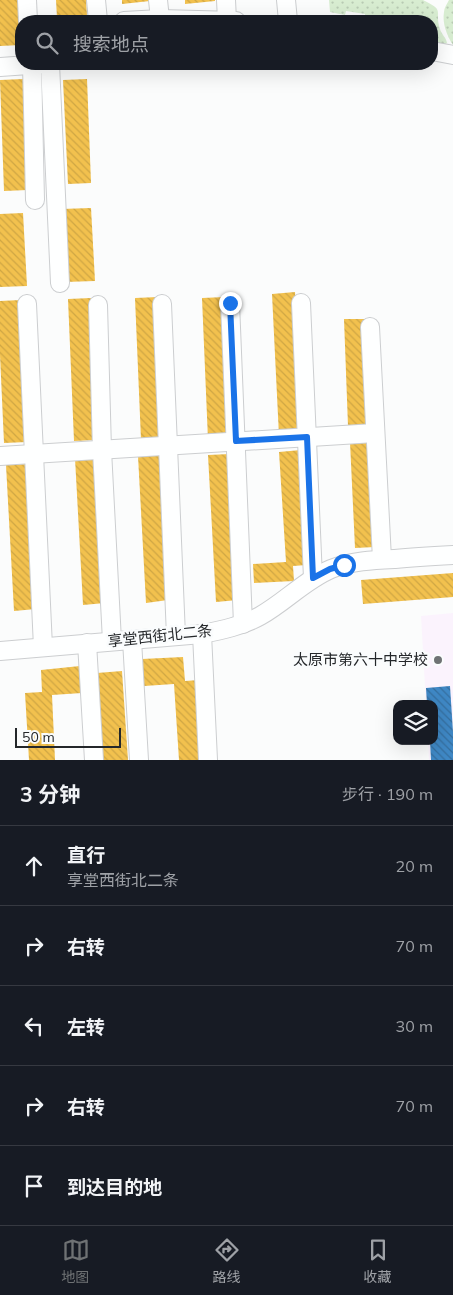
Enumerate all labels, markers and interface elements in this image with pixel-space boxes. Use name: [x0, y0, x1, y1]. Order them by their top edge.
search box: [15, 15, 438, 70]
icon: search: [33, 29, 61, 57]
text: 搜索地点: [73, 32, 149, 56]
route end: [219, 292, 242, 315]
route start: [333, 554, 356, 577]
street label: 享堂西街北二条: [107, 621, 213, 650]
place label: 太原市第六十中学校: [293, 650, 428, 669]
marker: 太原市第六十中学校: [432, 654, 444, 666]
map controls: [393, 700, 438, 745]
button: layers: [393, 700, 438, 745]
scale bar: [15, 725, 121, 748]
text: 50 m: [22, 728, 55, 746]
text: 3 分钟: [20, 781, 80, 807]
text: 步行 · 190 m: [342, 784, 433, 804]
text: 直行: [67, 843, 105, 867]
icon: ahead: [20, 852, 48, 880]
text: 20 m: [396, 856, 433, 876]
text: 享堂西街北二条: [67, 870, 179, 890]
icon: right: [20, 932, 48, 960]
text: 右转: [67, 935, 105, 959]
text: 70 m: [396, 936, 433, 956]
icon: left: [20, 1012, 48, 1040]
text: 左转: [67, 1015, 105, 1039]
text: 30 m: [396, 1016, 433, 1036]
icon: right: [20, 1092, 48, 1120]
text: 右转: [67, 1095, 105, 1119]
text: 70 m: [396, 1096, 433, 1116]
icon: arrive: [20, 1172, 48, 1200]
text: 到达目的地: [67, 1175, 162, 1199]
tab: 地图: [62, 1236, 90, 1286]
tab: 路线: [213, 1236, 241, 1286]
tab: 收藏: [364, 1236, 392, 1286]

